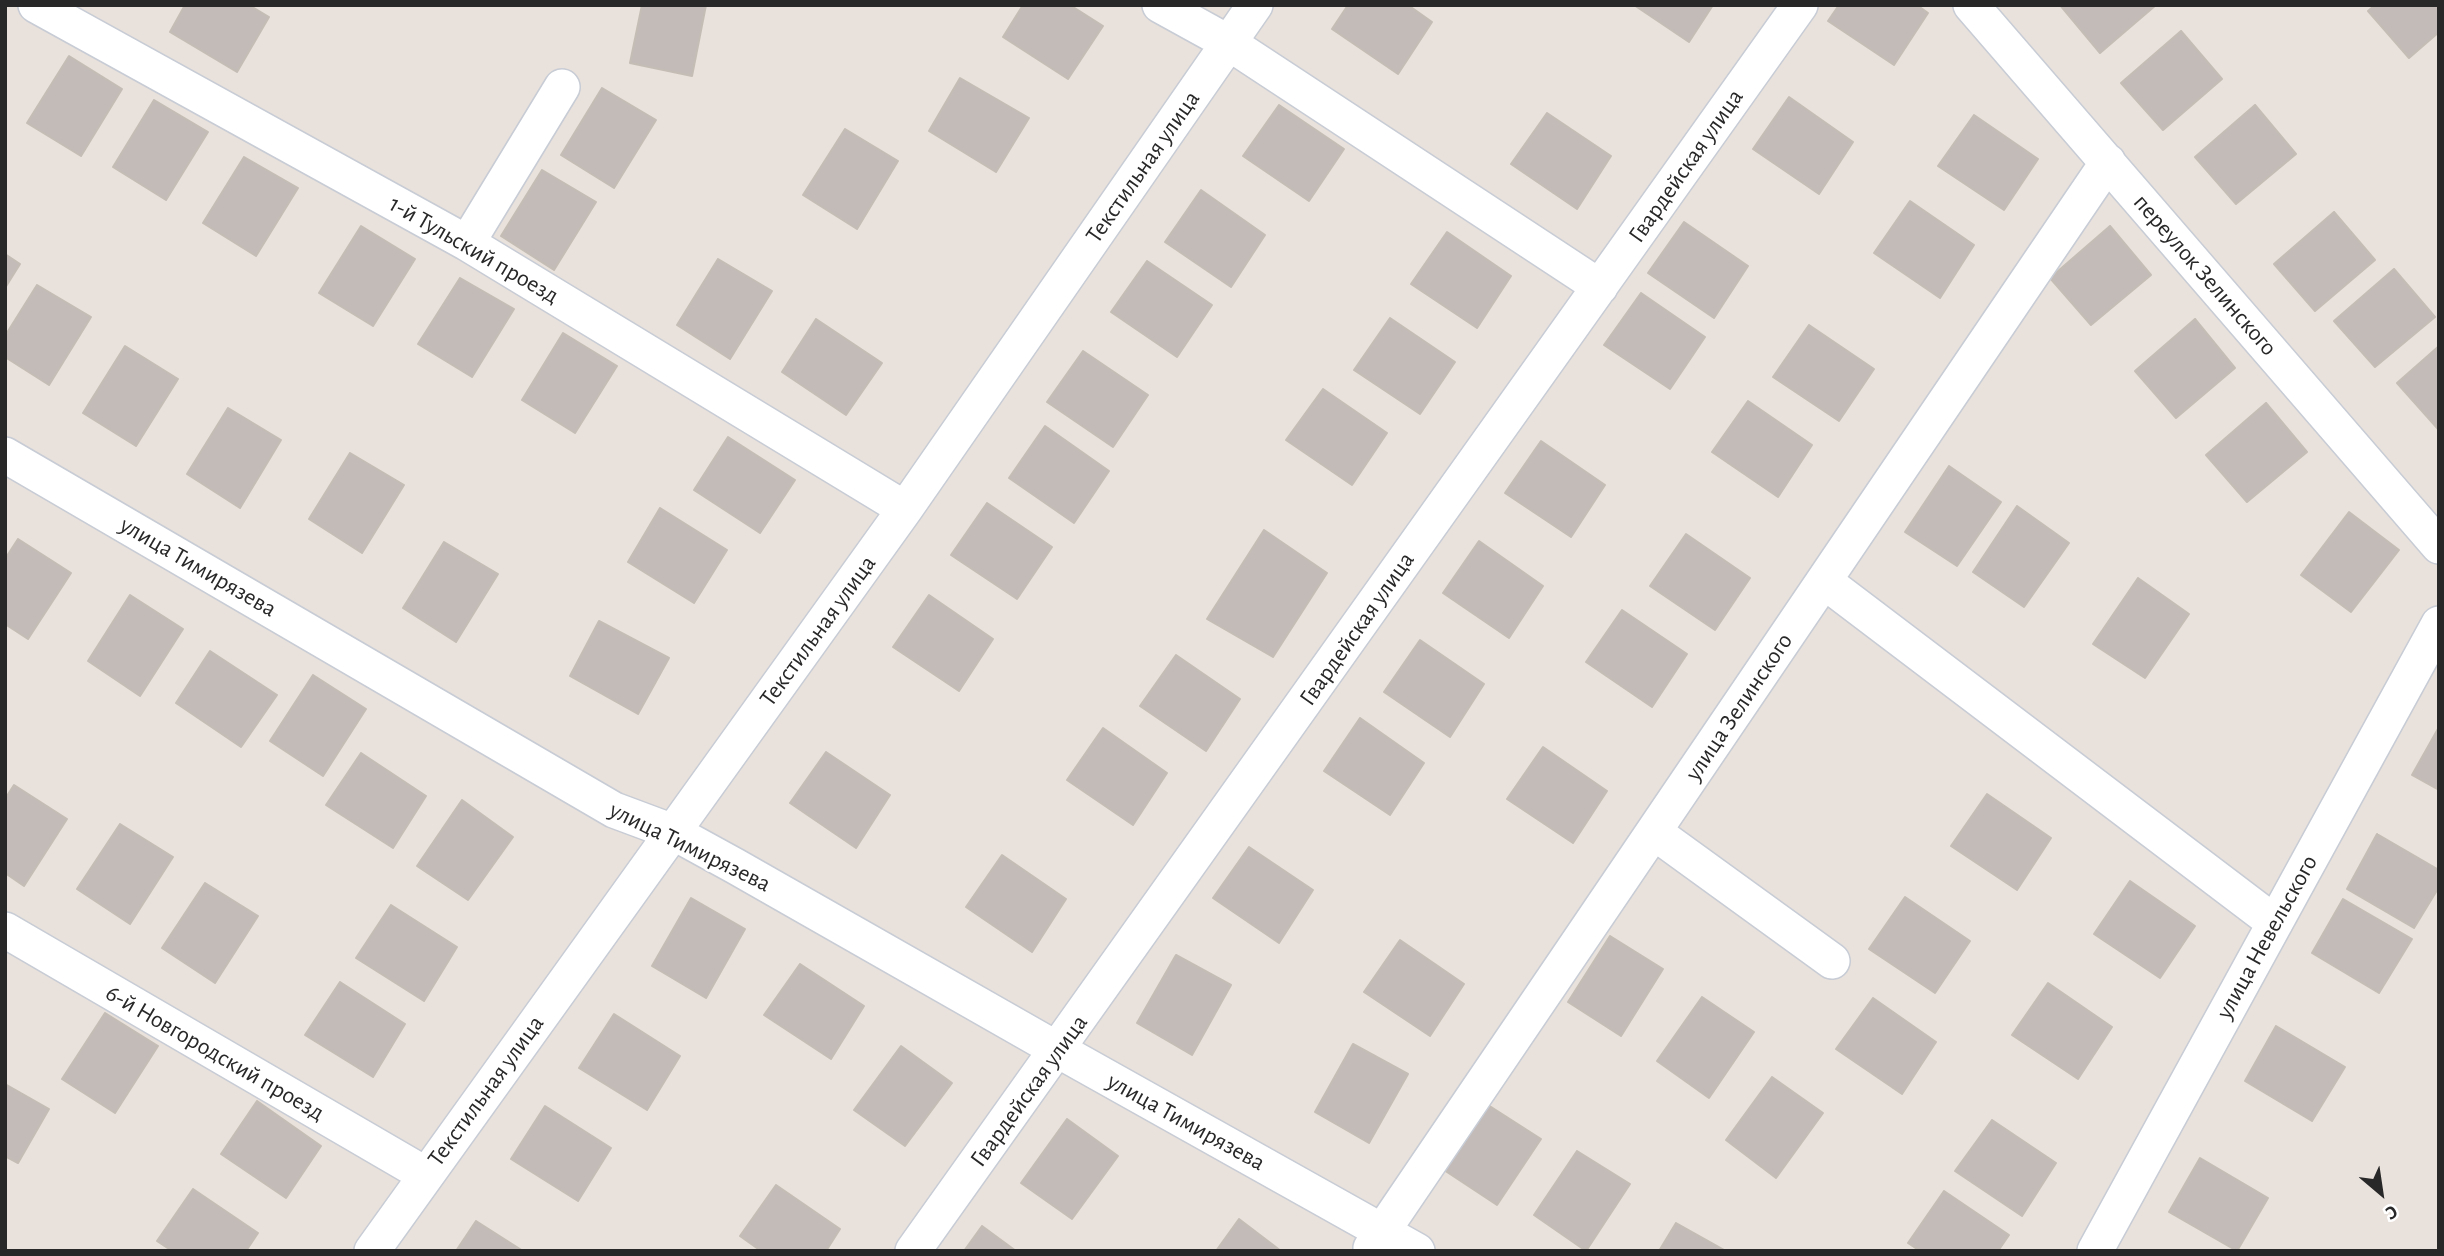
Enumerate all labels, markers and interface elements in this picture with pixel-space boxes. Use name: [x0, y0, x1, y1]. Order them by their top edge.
street label: Гвардейская улица: [1622, 84, 1750, 248]
street label: Текстильная улица: [1080, 85, 1206, 249]
street label: переулок Зелинского: [2127, 188, 2283, 362]
street label: 1-й Тульский проезд: [384, 190, 564, 310]
street label: улица Тимирязева: [115, 511, 281, 623]
street label: Гвардейская улица: [1293, 547, 1421, 711]
street label: Текстильная улица: [754, 550, 882, 712]
street label: улица Зелинского: [1679, 628, 1799, 786]
street label: улица Тимирязева: [605, 795, 775, 899]
street label: улица Невельского: [2210, 850, 2324, 1024]
street label: 6-й Новгородский проезд: [100, 979, 330, 1127]
street label: Гвардейская улица: [964, 1009, 1094, 1173]
street label: Текстильная улица: [422, 1010, 550, 1172]
street label: улица Тимирязева: [1102, 1067, 1270, 1177]
north arrow: [2346, 1158, 2416, 1228]
text: С: [2382, 1201, 2401, 1223]

